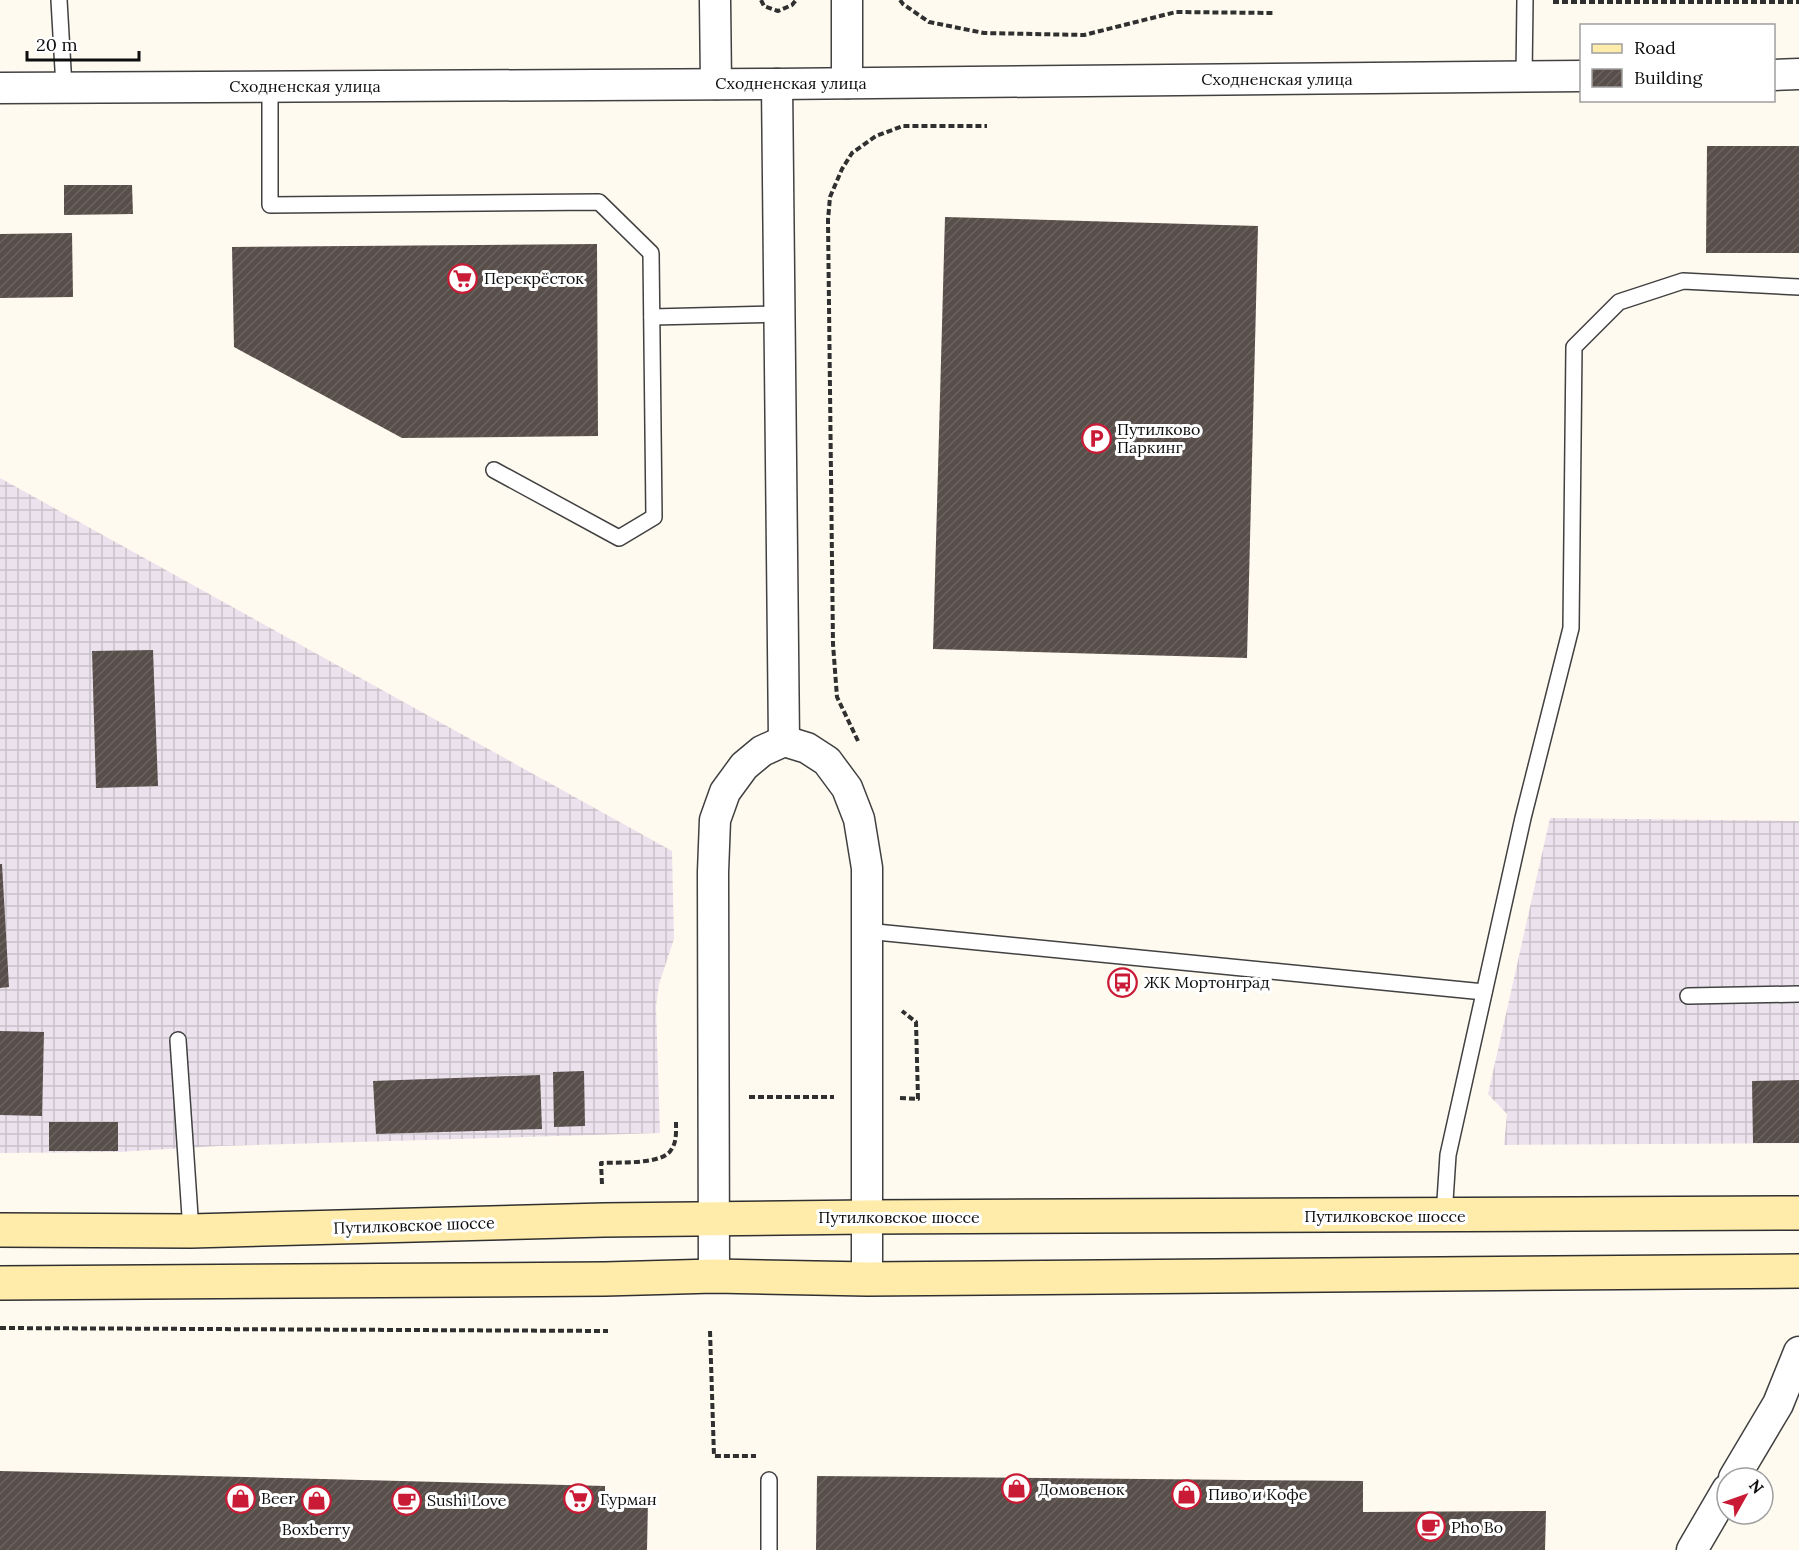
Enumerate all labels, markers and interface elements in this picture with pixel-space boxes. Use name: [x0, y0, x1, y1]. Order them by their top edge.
scale bar: [27, 24, 140, 62]
legend: [1580, 24, 1775, 102]
text: 20 m: [36, 33, 78, 56]
text: Road: [1634, 36, 1676, 59]
text: Building: [1634, 66, 1704, 89]
street label: Сходненская улица: [1201, 69, 1353, 89]
street label: Сходненская улица: [715, 73, 867, 93]
street label: Сходненская улица: [229, 76, 381, 96]
supermarket icon: Перекрёсток: [447, 262, 479, 294]
place label: Перекрёсток: [484, 268, 584, 288]
place label: Путилково Паркинг: [1117, 419, 1200, 457]
parking icon: Путилково Паркинг: [1080, 422, 1112, 454]
bus stop icon: ЖК Мортонград: [1107, 966, 1139, 998]
place label: ЖК Мортонград: [1144, 972, 1270, 992]
street label: Путилковское шоссе: [1304, 1206, 1466, 1226]
street label: Путилковское шоссе: [818, 1207, 980, 1227]
street label: Путилковское шоссе: [333, 1212, 495, 1238]
north arrow: [1715, 1466, 1775, 1526]
shop icon: Домовенок: [1001, 1473, 1033, 1505]
text: N: [1745, 1475, 1768, 1498]
shop icon: Пиво и Кофе: [1171, 1478, 1203, 1510]
place label: Домовенок: [1038, 1479, 1125, 1499]
shop icon: Beer: [224, 1482, 256, 1514]
supermarket icon: Гурман: [563, 1483, 595, 1515]
cafe icon: Sushi Love: [390, 1484, 422, 1516]
place label: Пиво и Кофе: [1208, 1484, 1308, 1504]
shop icon: Boxberry: [300, 1485, 332, 1517]
place label: Beer: [261, 1488, 295, 1508]
place label: Гурман: [600, 1489, 657, 1509]
place label: Sushi Love: [427, 1490, 507, 1510]
cafe icon: Pho Bo: [1414, 1511, 1446, 1543]
place label: Pho Bo: [1451, 1517, 1503, 1537]
place label: Boxberry: [282, 1519, 351, 1539]

